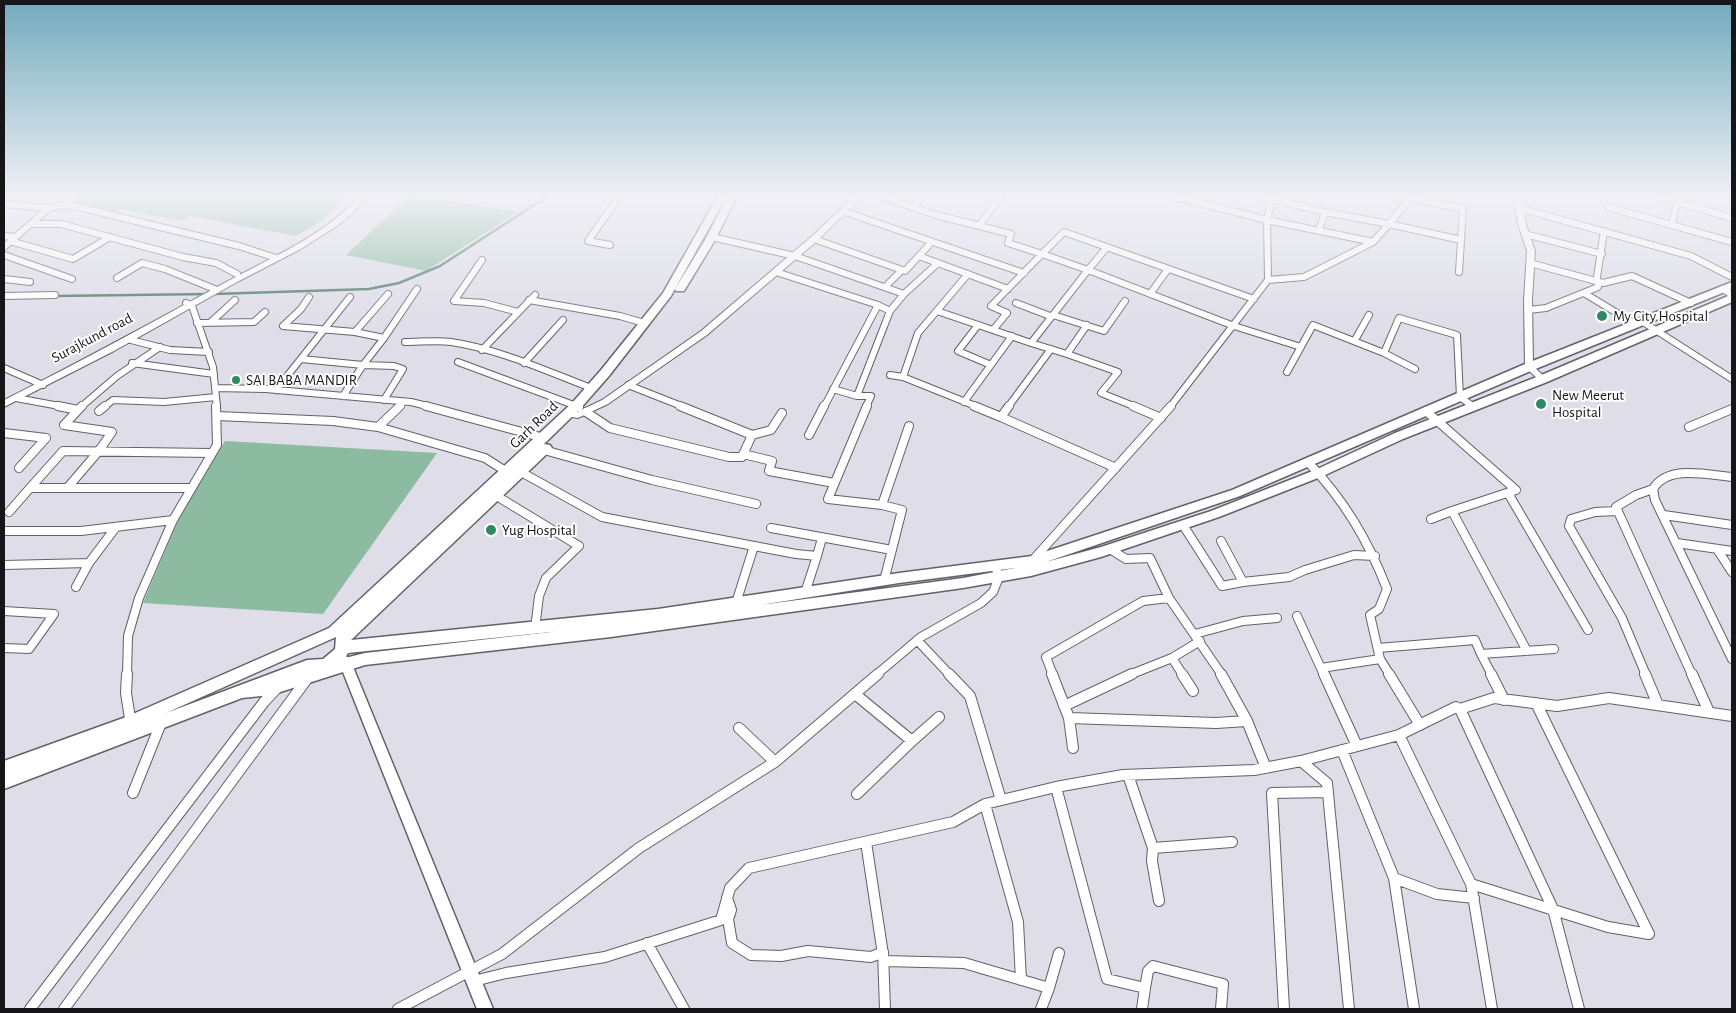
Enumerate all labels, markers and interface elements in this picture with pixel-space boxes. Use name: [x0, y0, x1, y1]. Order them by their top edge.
place label: My City Hospital: [1613, 307, 1708, 325]
street label: Surajkund road: [48, 309, 136, 367]
marker: My City Hospital: [1595, 309, 1609, 323]
place label: SAI BABA MANDIR: [246, 371, 357, 389]
marker: SAI BABA MANDIR: [230, 374, 242, 386]
place label: New Meerut Hospital: [1552, 386, 1624, 421]
street label: Garh Road: [506, 397, 562, 453]
marker: New Meerut Hospital: [1534, 397, 1548, 411]
place label: Yug Hospital: [502, 521, 576, 539]
marker: Yug Hospital: [484, 523, 498, 537]

